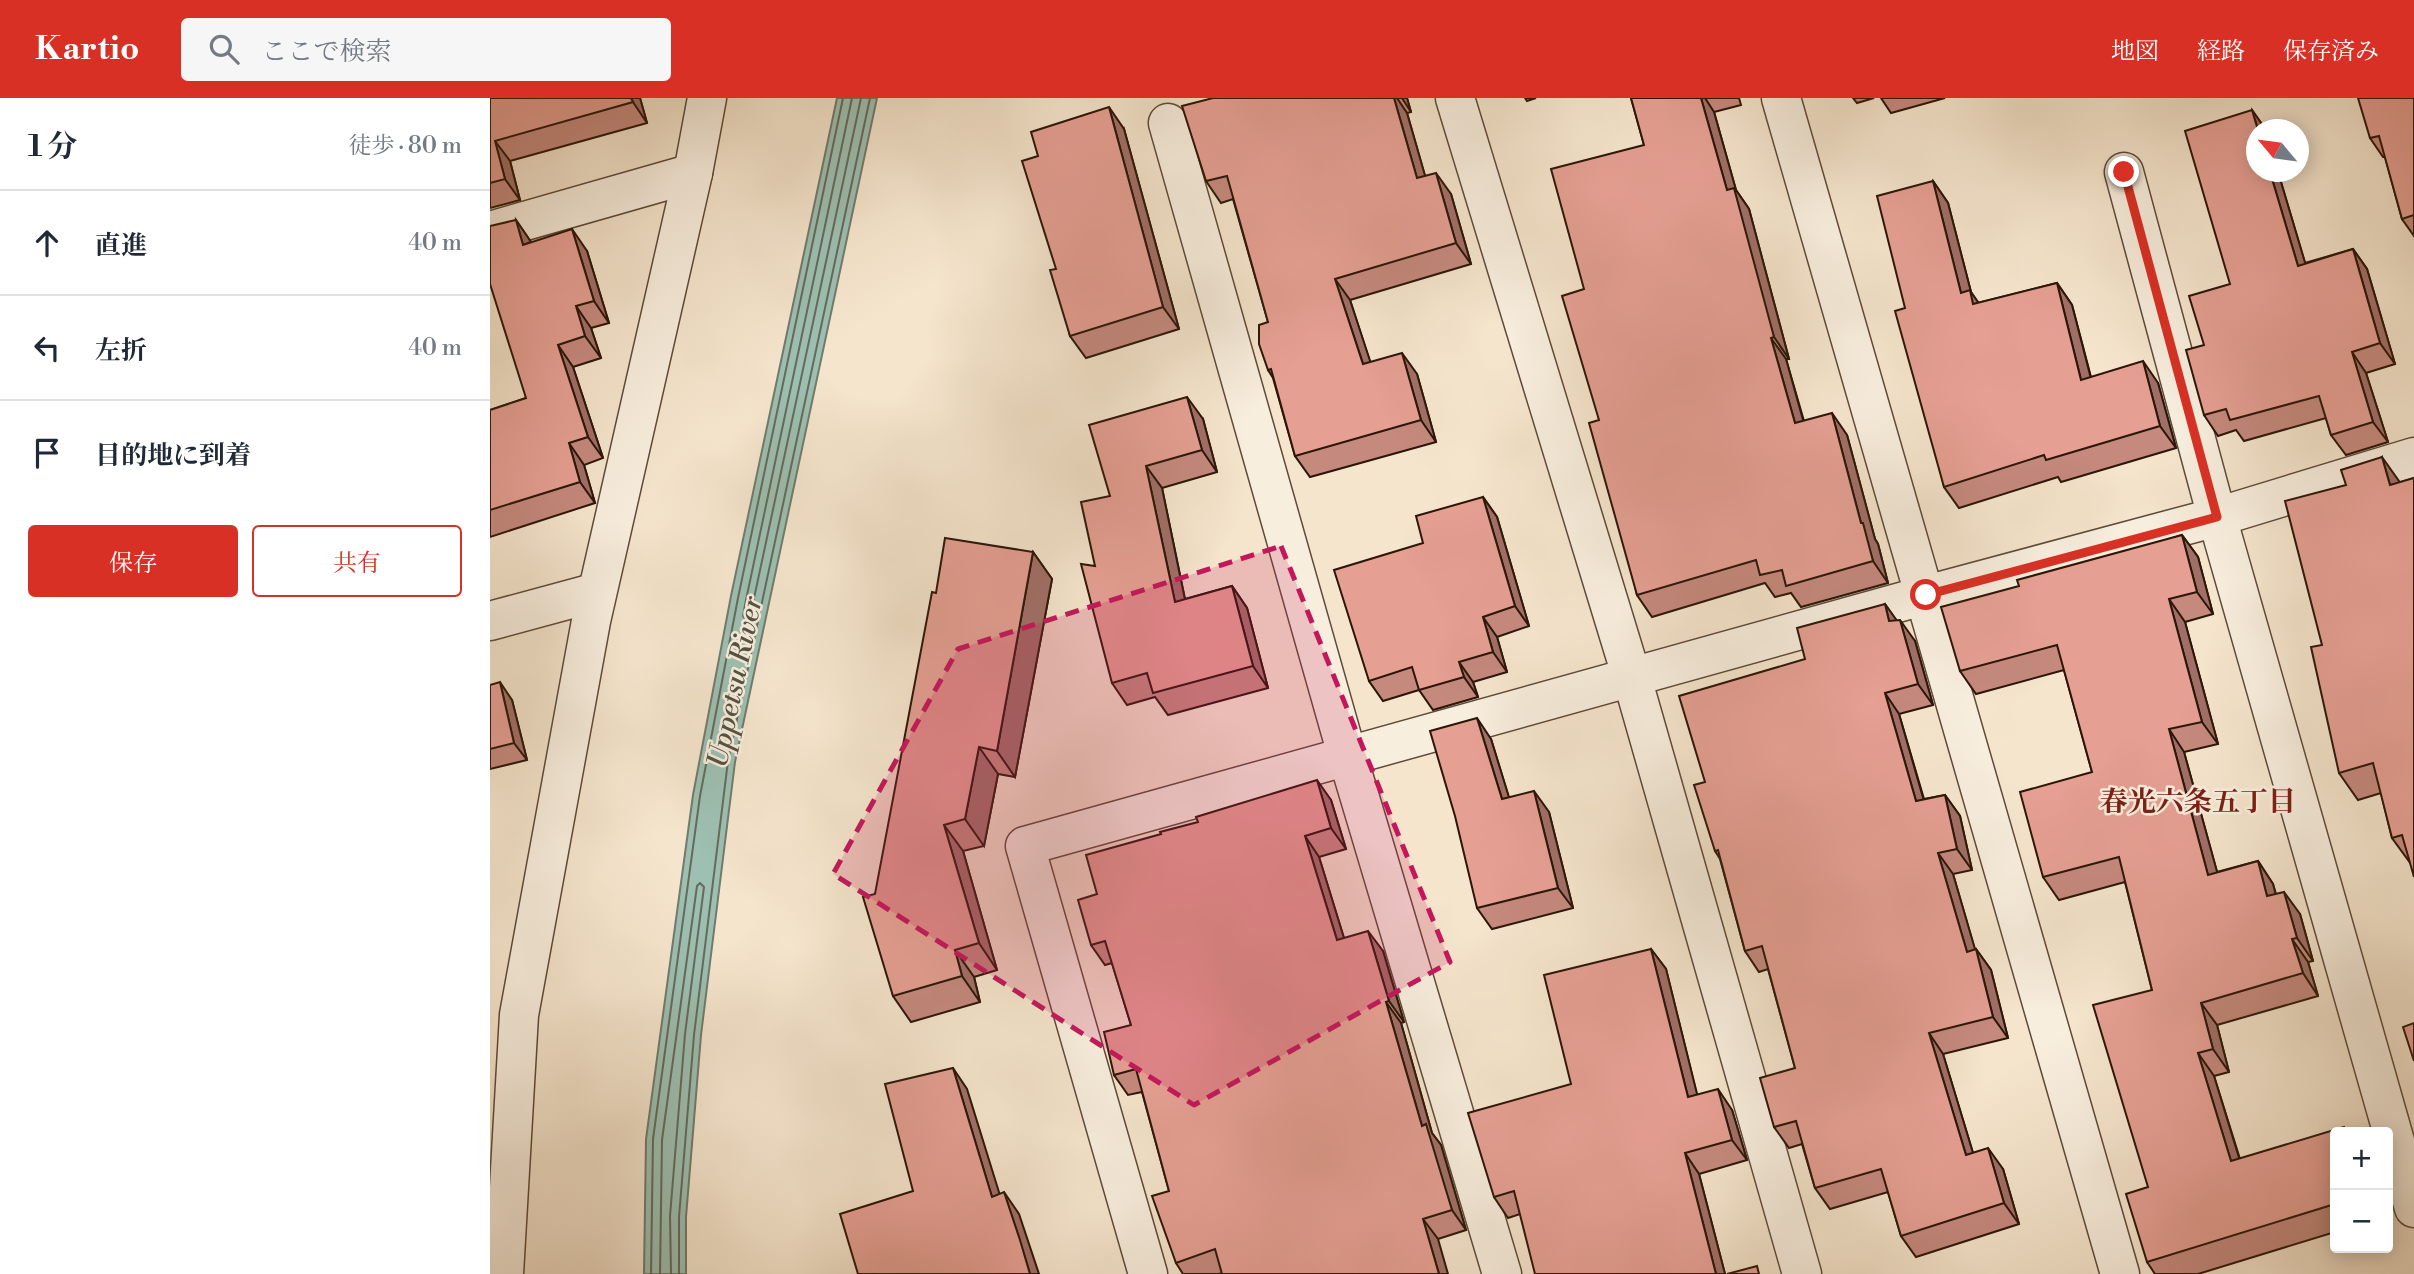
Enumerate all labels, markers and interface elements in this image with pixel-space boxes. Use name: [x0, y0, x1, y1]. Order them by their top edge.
search box: [181, 18, 671, 81]
text: Kartio: [35, 29, 139, 70]
icon: search: [205, 30, 243, 68]
text: ここで検索: [261, 36, 391, 68]
text: 地図: [2111, 37, 2159, 67]
text: 経路: [2197, 37, 2245, 67]
text: 保存済み: [2283, 37, 2379, 67]
north arrow: [2246, 119, 2309, 182]
text: 1 分: [28, 128, 77, 166]
text: 徒歩 · 80 m: [348, 132, 462, 160]
route end: [2108, 156, 2139, 187]
icon: ahead: [28, 224, 66, 262]
text: 40 m: [408, 229, 462, 257]
text: 直進: [95, 230, 147, 262]
icon: left: [28, 329, 66, 367]
text: 40 m: [408, 334, 462, 362]
text: 左折: [95, 335, 147, 367]
icon: arrive: [28, 434, 66, 472]
text: 目的地に到着: [95, 440, 251, 472]
button: 保存: [28, 525, 238, 597]
button: 共有: [252, 525, 462, 597]
route start: [1910, 579, 1941, 610]
water label: Uppetsu River: [700, 592, 771, 771]
district label: 春光六条五丁目: [2100, 785, 2296, 820]
map controls: [2330, 1127, 2393, 1253]
button: +: [2330, 1127, 2393, 1190]
button: −: [2330, 1190, 2393, 1253]

